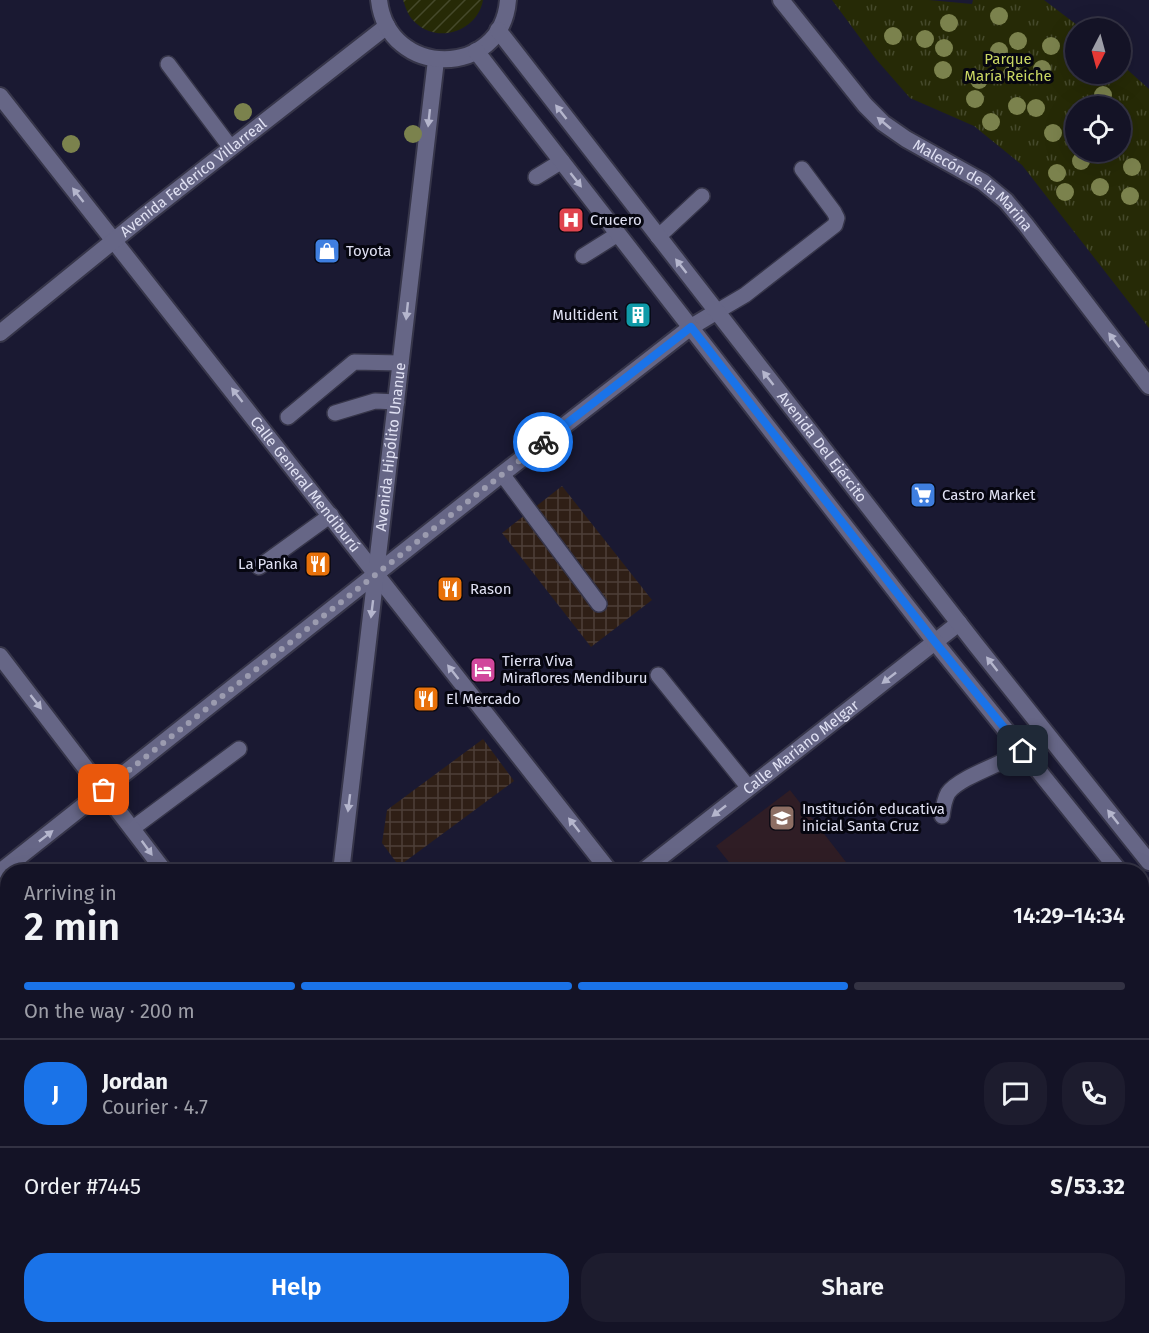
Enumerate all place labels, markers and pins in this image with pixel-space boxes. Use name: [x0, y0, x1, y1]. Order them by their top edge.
hospital icon: Crucero: [556, 205, 586, 235]
place label: Crucero: [590, 211, 642, 229]
shop icon: Toyota: [312, 236, 342, 266]
place label: Toyota: [346, 242, 391, 260]
building icon: Multident: [623, 300, 653, 330]
place label: Multident: [552, 306, 619, 324]
supermarket icon: Castro Market: [908, 480, 938, 510]
place label: Castro Market: [942, 486, 1036, 504]
restaurant icon: La Panka: [303, 549, 333, 579]
place label: La Panka: [238, 555, 298, 573]
restaurant icon: Rason: [435, 574, 465, 604]
place label: Rason: [470, 580, 512, 598]
place label: Tierra Viva Miraflores Mendiburu: [502, 652, 647, 687]
hotel icon: Tierra Viva Miraflores Mendiburu: [468, 655, 498, 685]
restaurant icon: El Mercado: [411, 684, 441, 714]
place label: El Mercado: [446, 690, 520, 708]
pin: [997, 725, 1048, 776]
pin: [78, 764, 129, 815]
place label: Institución educativa inicial Santa Cruz: [802, 800, 945, 835]
school or university icon: Institución educativa inicial Santa Cruz: [767, 803, 797, 833]

